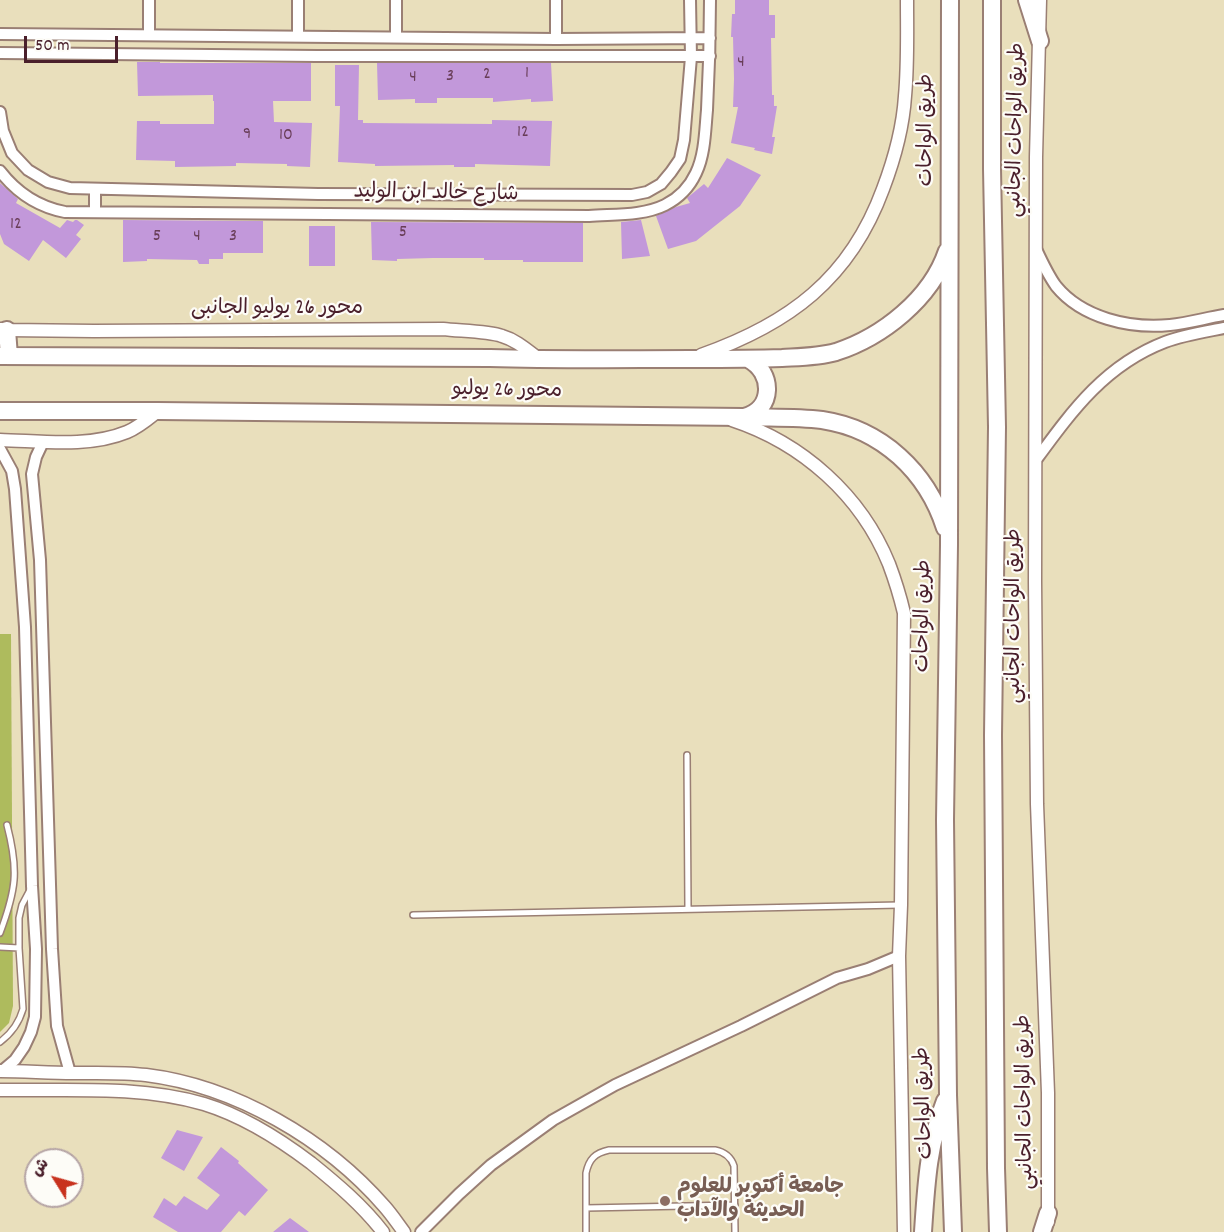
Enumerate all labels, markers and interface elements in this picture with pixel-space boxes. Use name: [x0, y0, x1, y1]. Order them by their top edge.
scale bar: [27, 24, 122, 62]
text: 50 m: [35, 34, 70, 59]
street label: طريق الواحات الجانبي: [1004, 42, 1032, 218]
house number: 4: [737, 53, 745, 75]
house number: 1: [525, 64, 529, 86]
house number: 2: [483, 65, 491, 87]
house number: 3: [446, 67, 454, 89]
house number: 4: [409, 68, 417, 90]
street label: طريق الواحات: [915, 74, 941, 186]
house number: 12: [517, 123, 529, 145]
house number: 9: [243, 125, 251, 147]
house number: 10: [279, 126, 293, 148]
street label: شارع خالد ابن الوليد: [353, 181, 519, 209]
house number: 12: [10, 215, 22, 237]
house number: 5: [399, 223, 407, 245]
house number: 5: [153, 227, 161, 249]
house number: 4: [193, 227, 201, 249]
house number: 3: [229, 227, 237, 249]
street label: محور 26 يوليو الجانبى: [191, 297, 363, 323]
street label: محور 26 يوليو: [452, 378, 562, 406]
street label: طريق الواحات الجانبي: [1003, 528, 1029, 704]
street label: طريق الواحات: [911, 559, 939, 673]
street label: طريق الواحات الجانبي: [1013, 1014, 1041, 1190]
street label: طريق الواحات: [911, 1046, 941, 1160]
north arrow: [24, 1148, 84, 1208]
text: ش: [26, 1154, 55, 1182]
place label: جامعة أكتوبر للعلوم الحديثة والآداب: [677, 1176, 844, 1226]
marker: جامعة أكتوبر للعلوم الحديثة والآداب: [658, 1194, 672, 1208]

